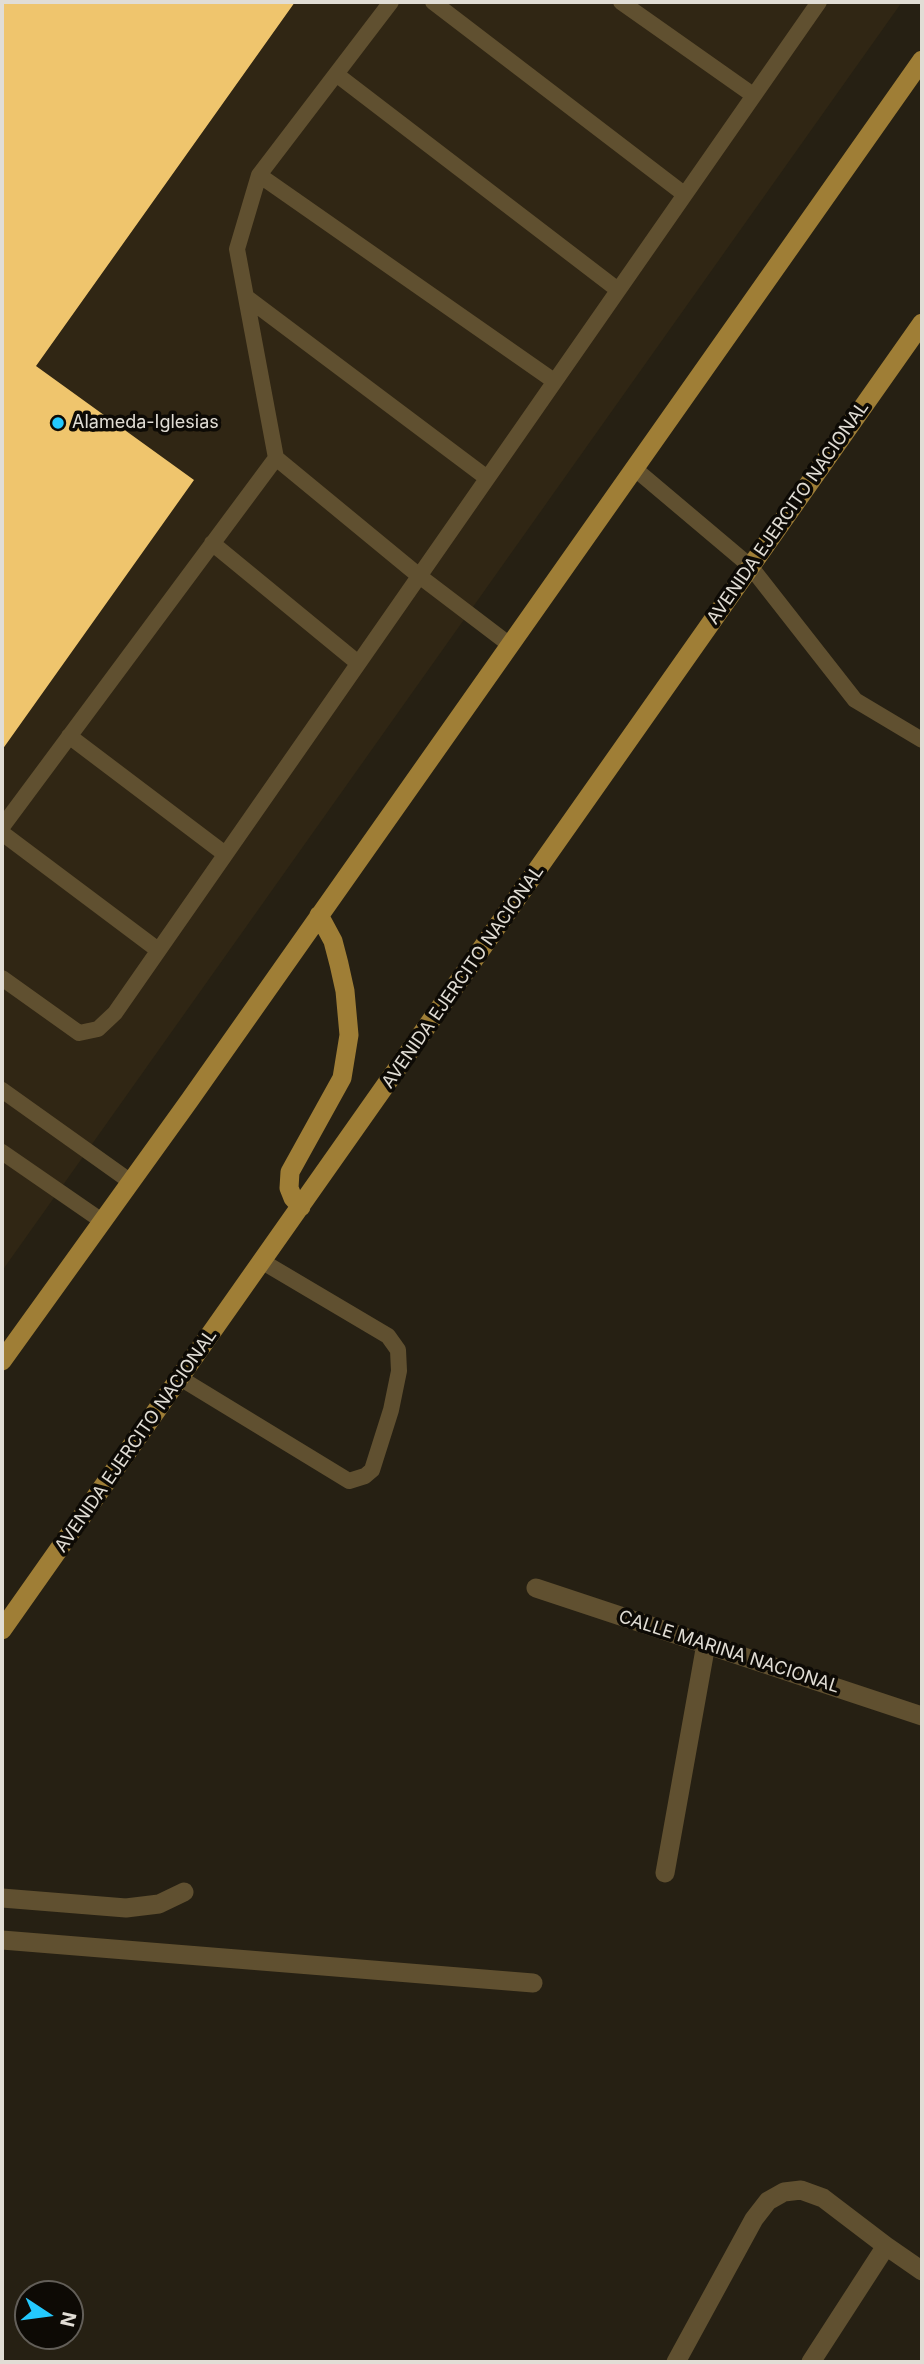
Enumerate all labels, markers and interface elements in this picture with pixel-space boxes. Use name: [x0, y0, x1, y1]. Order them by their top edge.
street label: AVENIDA EJERCITO NACIONAL: [702, 397, 874, 629]
place label: Alameda-Iglesias: [72, 412, 219, 434]
marker: Alameda-Iglesias: [50, 415, 66, 431]
street label: AVENIDA EJERCITO NACIONAL: [377, 861, 549, 1093]
street label: AVENIDA EJERCITO NACIONAL: [50, 1325, 222, 1557]
street label: CALLE MARINA NACIONAL: [616, 1606, 842, 1698]
north arrow: [14, 2280, 84, 2350]
text: N: [55, 2310, 81, 2329]

